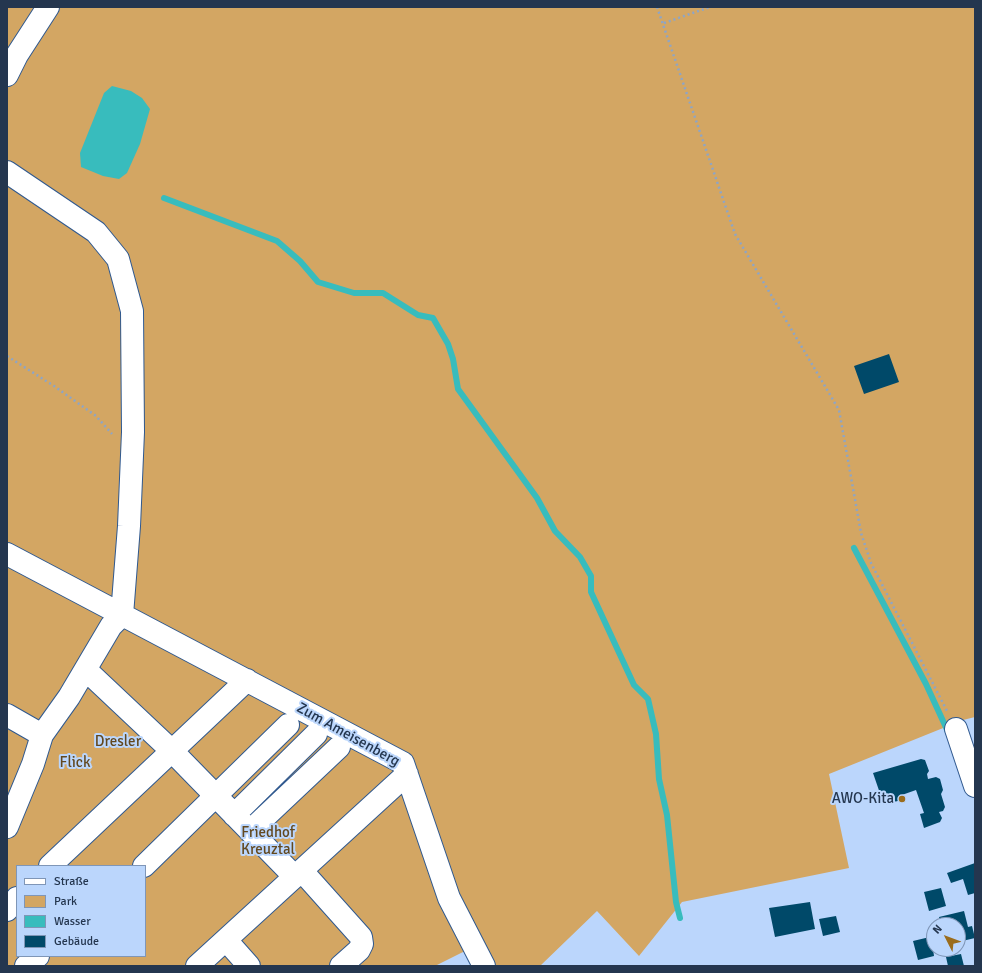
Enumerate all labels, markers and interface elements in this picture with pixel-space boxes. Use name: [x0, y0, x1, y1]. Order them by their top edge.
street label: Zum Ameisenberg: [293, 699, 403, 771]
park label: Dresler: [95, 733, 141, 751]
park label: Flick: [60, 754, 90, 772]
place label: AWO-Kita: [832, 790, 894, 808]
marker: AWO-Kita: [897, 794, 907, 804]
park label: Friedhof Kreuztal: [241, 824, 295, 859]
legend: [16, 865, 146, 957]
text: Straße: [54, 874, 89, 889]
text: Park: [54, 894, 77, 909]
text: Wasser: [54, 914, 91, 929]
north arrow: [926, 917, 966, 957]
text: N: [930, 922, 945, 936]
text: Gebäude: [54, 934, 99, 949]

